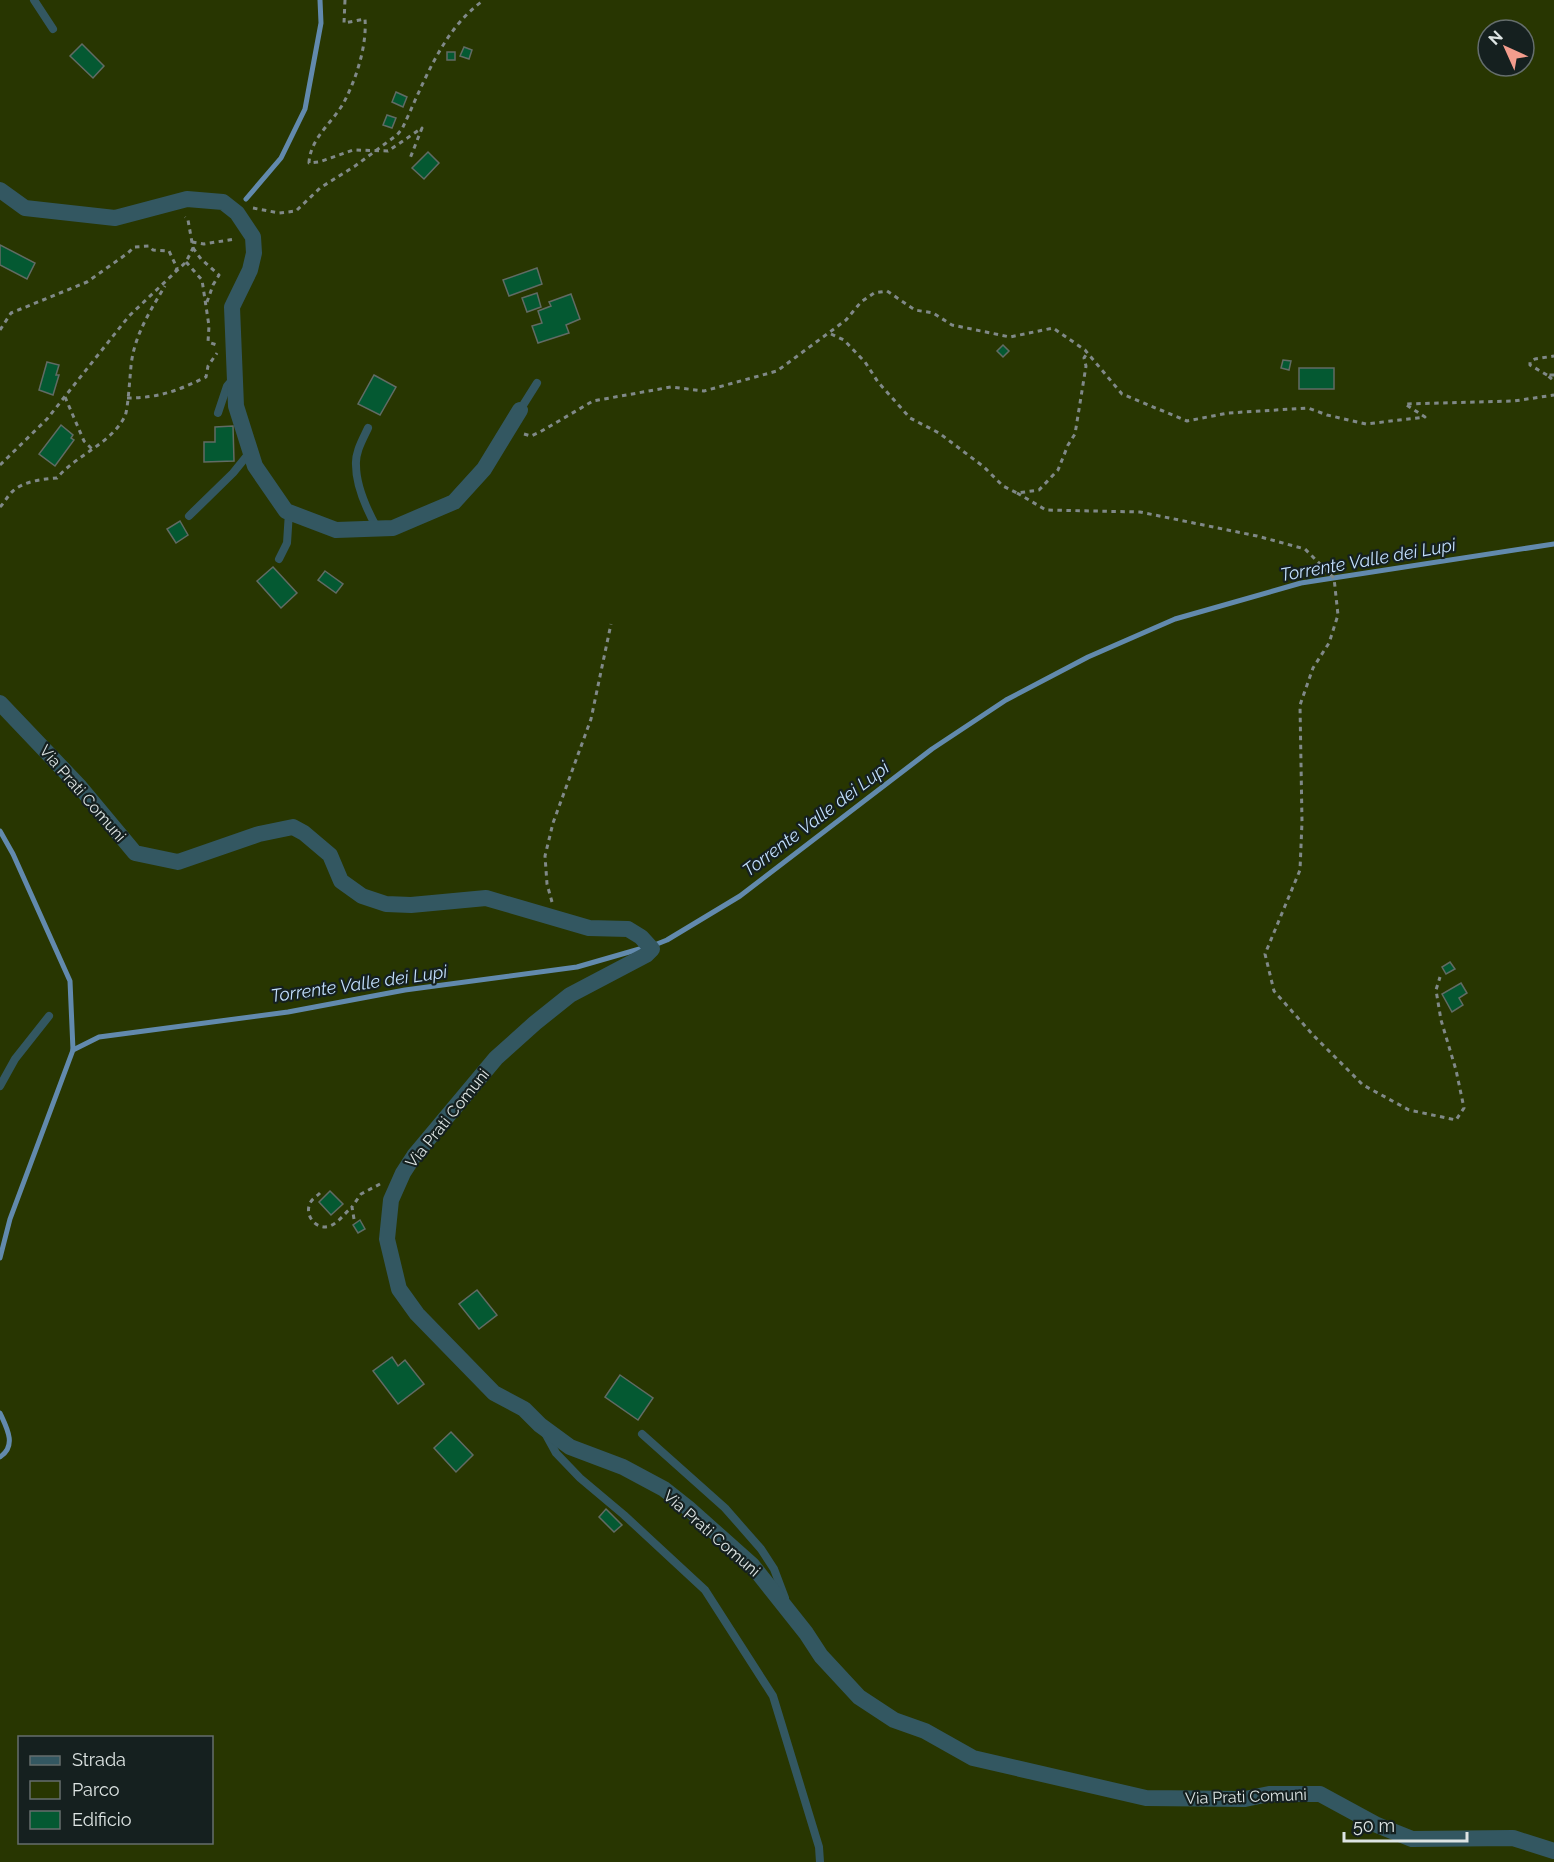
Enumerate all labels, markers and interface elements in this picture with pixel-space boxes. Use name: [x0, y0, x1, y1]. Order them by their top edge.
north arrow: [1476, 18, 1536, 78]
text: N: [1485, 27, 1507, 49]
water label: Torrente Valle dei Lupi: [1279, 534, 1458, 585]
street label: Via Prati Comuni: [35, 741, 130, 846]
water label: Torrente Valle dei Lupi: [738, 756, 894, 881]
water label: Torrente Valle dei Lupi: [269, 961, 450, 1006]
street label: Via Prati Comuni: [402, 1065, 493, 1172]
street label: Via Prati Comuni: [659, 1486, 764, 1581]
legend: [18, 1736, 213, 1844]
text: Strada: [72, 1749, 126, 1770]
text: Parco: [72, 1779, 120, 1800]
street label: Via Prati Comuni: [1185, 1785, 1307, 1808]
scale bar: [1344, 1805, 1467, 1843]
text: Edificio: [72, 1809, 132, 1830]
text: 50 m: [1353, 1815, 1395, 1836]

